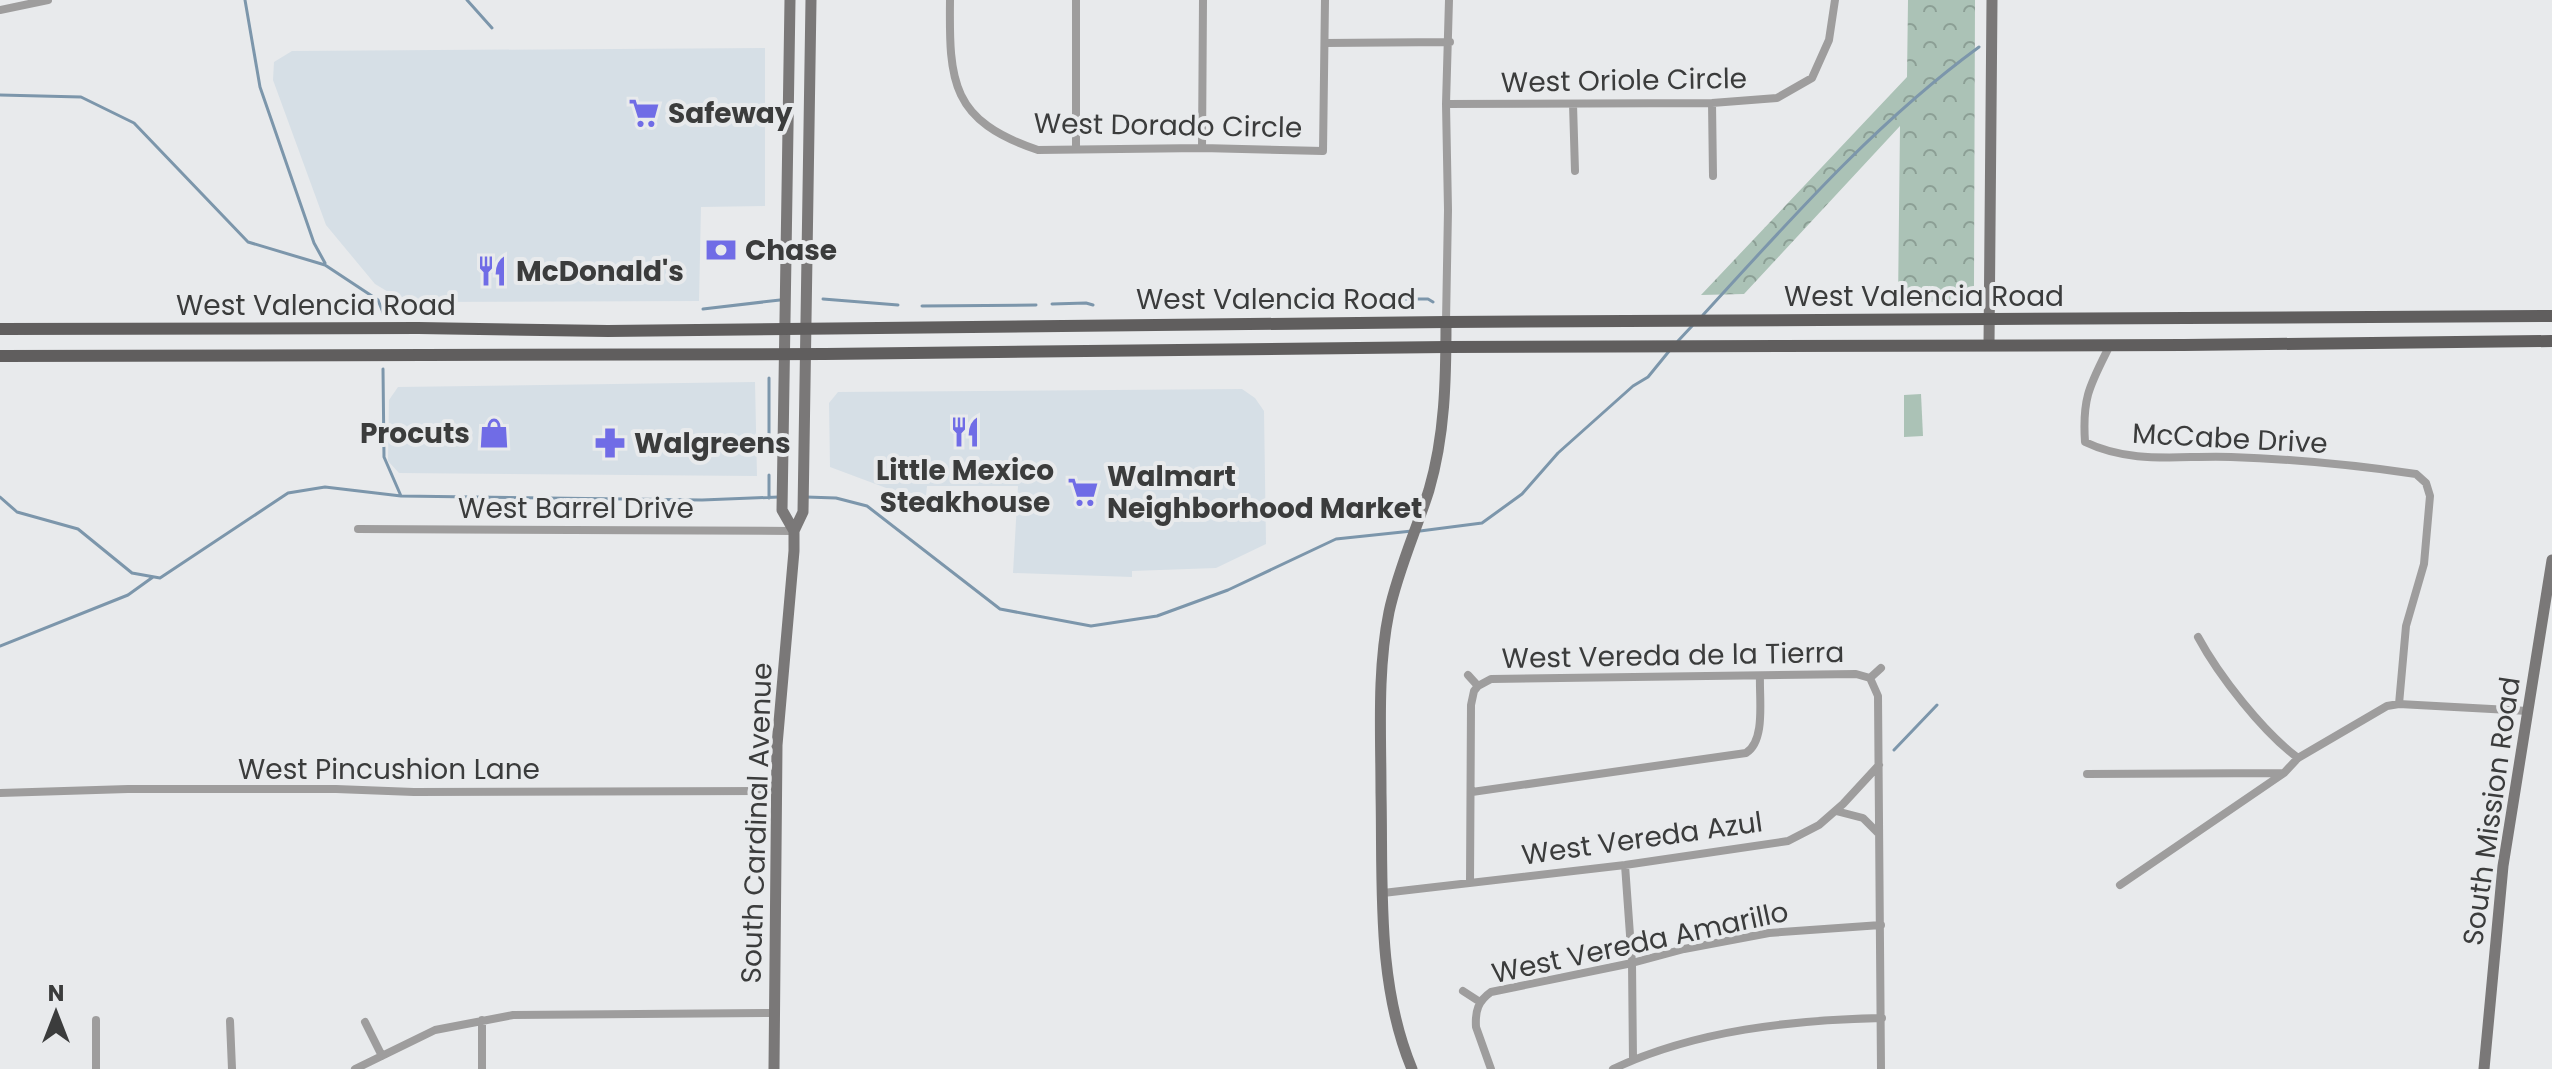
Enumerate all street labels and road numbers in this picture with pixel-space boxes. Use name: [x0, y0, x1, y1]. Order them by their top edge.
street label: West Oriole Circle: [1501, 59, 1747, 102]
street label: West Dorado Circle: [1033, 104, 1303, 147]
street label: West Valencia Road: [1784, 277, 2064, 316]
street label: West Valencia Road: [1136, 280, 1416, 319]
street label: West Valencia Road: [176, 286, 456, 325]
street label: McCabe Drive: [2131, 414, 2329, 463]
street label: West Barrel Drive: [458, 489, 694, 528]
street label: West Vereda de la Tierra: [1501, 633, 1845, 678]
street label: South Cardinal Avenue: [731, 662, 782, 984]
street label: South Mission Road: [2453, 674, 2530, 948]
street label: West Pincushion Lane: [238, 750, 540, 789]
street label: West Vereda Azul: [1519, 802, 1765, 875]
street label: West Vereda Amarillo: [1488, 892, 1792, 993]

